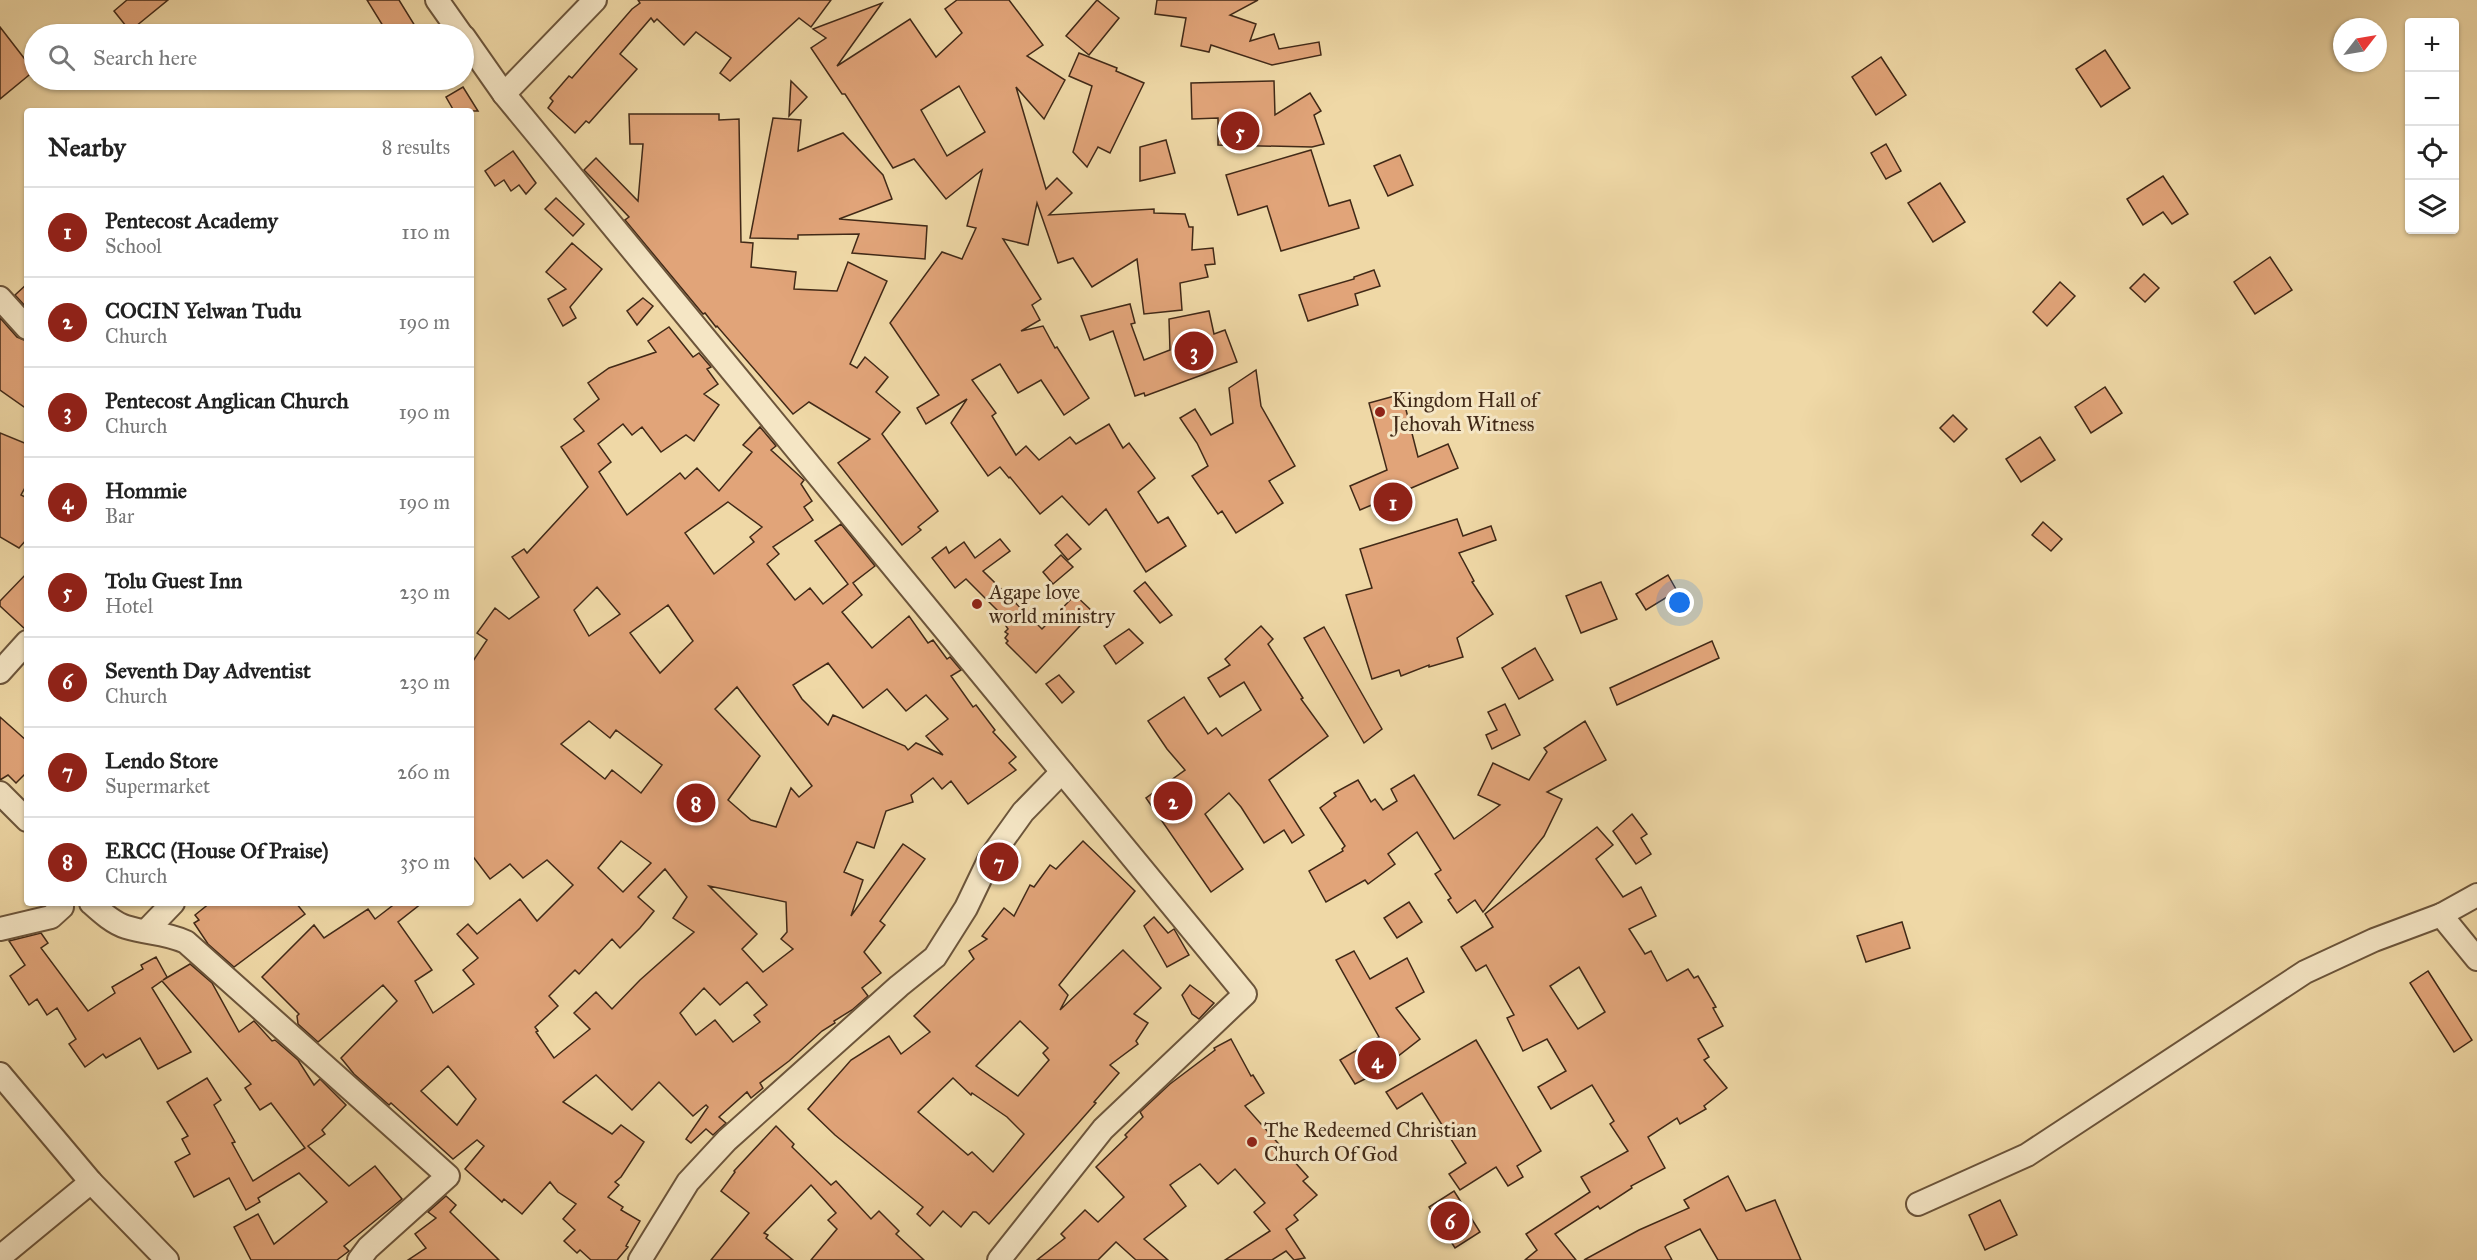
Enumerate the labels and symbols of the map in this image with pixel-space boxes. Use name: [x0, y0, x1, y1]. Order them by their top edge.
north arrow: [2333, 18, 2387, 72]
pin: 5: [1220, 108, 1260, 154]
pin: 3: [1174, 328, 1214, 374]
place label: Kingdom Hall of Jehovah Witness: [1390, 387, 1541, 437]
marker: Kingdom Hall of Jehovah Witness: [1373, 405, 1387, 419]
pin: 1: [1374, 480, 1412, 524]
place label: Agape love world ministry: [988, 579, 1116, 629]
your location: [1665, 588, 1694, 617]
marker: Agape love world ministry: [970, 597, 984, 611]
pin: 2: [1154, 778, 1192, 824]
pin: 8: [676, 780, 716, 826]
pin: 7: [980, 840, 1018, 884]
pin: 4: [1358, 1038, 1396, 1082]
place label: The Redeemed Christian Church Of God: [1264, 1117, 1477, 1167]
marker: The Redeemed Christian Church Of God: [1245, 1135, 1259, 1149]
pin: 6: [1430, 1198, 1470, 1244]

